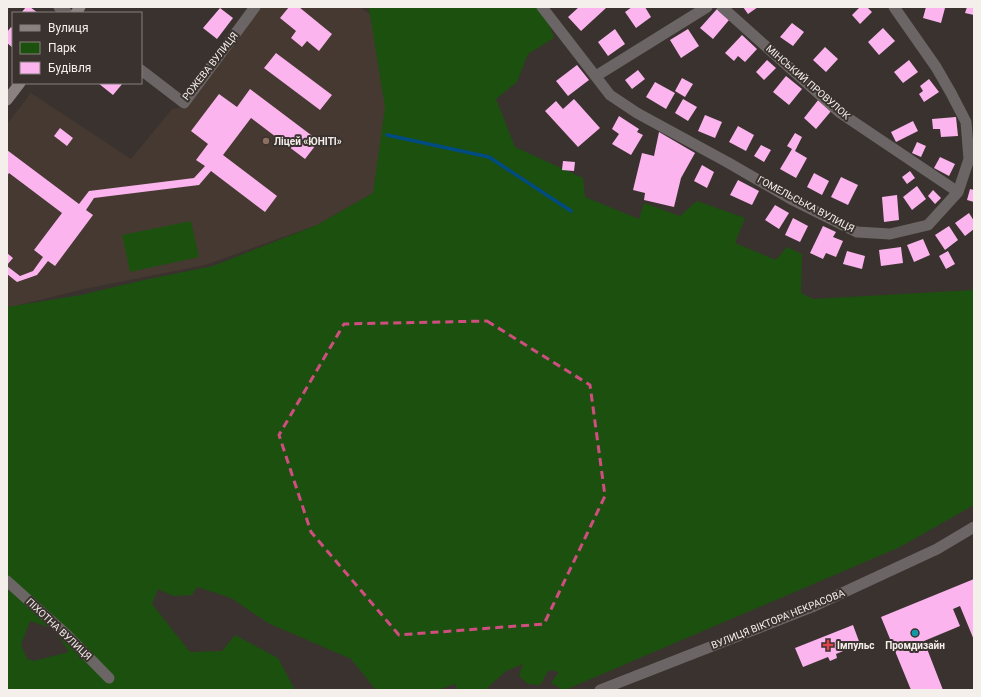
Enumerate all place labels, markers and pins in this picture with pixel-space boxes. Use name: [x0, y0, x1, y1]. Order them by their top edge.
marker: Ліцей «ЮНІТІ»: [261, 136, 271, 146]
place label: Ліцей «ЮНІТІ»: [274, 136, 342, 147]
marker: Промдизайн: [910, 628, 920, 638]
marker: Імпульс: [822, 639, 834, 651]
place label: Імпульс: [837, 640, 874, 651]
place label: Промдизайн: [885, 640, 945, 651]

